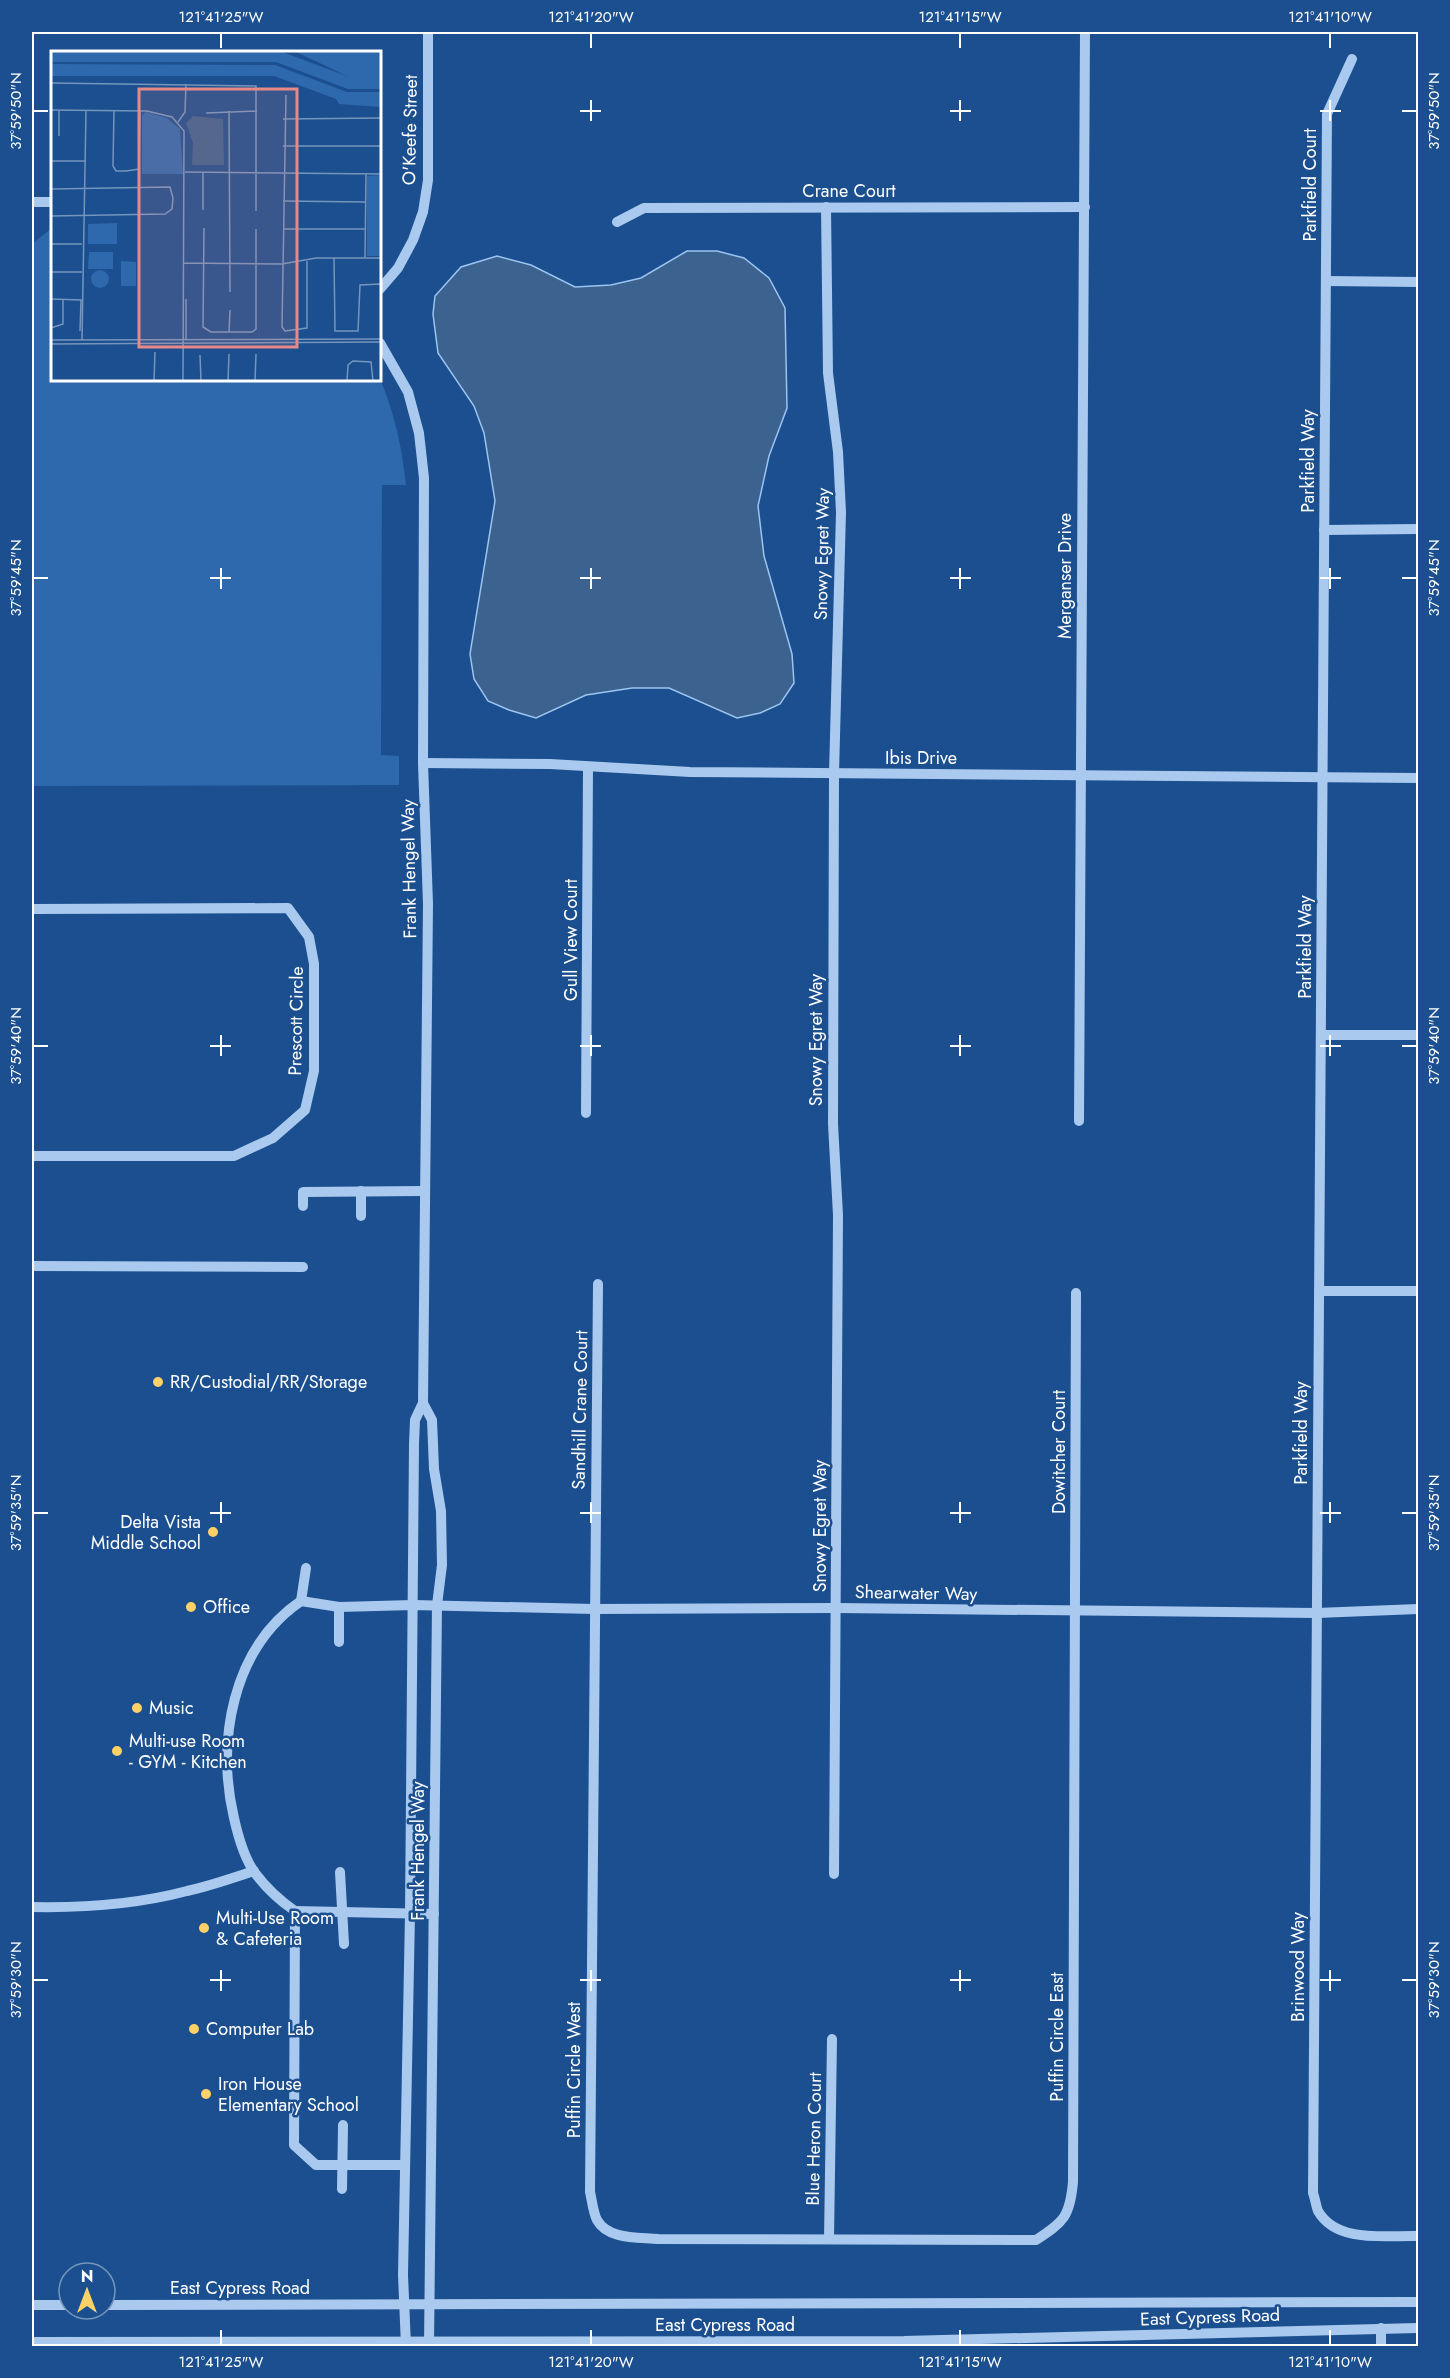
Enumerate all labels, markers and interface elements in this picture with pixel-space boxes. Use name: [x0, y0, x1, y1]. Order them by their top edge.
text: 121°41'25"W: [179, 6, 264, 28]
text: 121°41'20"W: [548, 6, 634, 28]
text: 121°41'15"W: [918, 6, 1002, 28]
text: 121°41'10"W: [1288, 6, 1372, 28]
inset map: [51, 51, 381, 381]
text: 37°59'50"N: [5, 72, 27, 150]
text: 37°59'50"N: [1423, 72, 1445, 150]
street label: O'Keefe Street: [396, 74, 424, 185]
street label: Parkfield Court: [1297, 128, 1323, 242]
street label: Crane Court: [802, 178, 896, 204]
street label: Parkfield Way: [1295, 409, 1321, 513]
street label: Snowy Egret Way: [808, 487, 836, 620]
street label: Merganser Drive: [1052, 513, 1078, 639]
text: 37°59'45"N: [5, 539, 27, 617]
text: 37°59'45"N: [1423, 539, 1445, 617]
street label: Ibis Drive: [885, 745, 957, 771]
street label: Frank Hengel Way: [395, 799, 423, 939]
street label: Gull View Court: [558, 878, 584, 1001]
street label: Parkfield Way: [1292, 895, 1318, 999]
street label: Prescott Circle: [282, 966, 310, 1076]
street label: Snowy Egret Way: [803, 974, 829, 1106]
text: 37°59'40"N: [5, 1007, 27, 1085]
text: 37°59'40"N: [1423, 1007, 1445, 1085]
street label: Sandhill Crane Court: [566, 1329, 594, 1490]
place label: RR/Custodial/RR/Storage: [170, 1369, 367, 1395]
marker: RR/Custodial/RR/Storage: [151, 1375, 165, 1389]
street label: Parkfield Way: [1288, 1381, 1314, 1485]
street label: Dowitcher Court: [1046, 1389, 1072, 1514]
street label: Snowy Egret Way: [807, 1460, 833, 1592]
text: 37°59'35"N: [5, 1475, 27, 1551]
text: 37°59'35"N: [1423, 1475, 1445, 1551]
place label: Delta Vista Middle School: [91, 1509, 201, 1556]
marker: Delta Vista Middle School: [206, 1525, 220, 1539]
street label: Shearwater Way: [855, 1579, 978, 1607]
place label: Office: [203, 1594, 250, 1620]
marker: Office: [184, 1600, 198, 1614]
place label: Music: [149, 1695, 194, 1721]
marker: Music: [130, 1701, 144, 1715]
place label: Multi-use Room - GYM - Kitchen: [129, 1728, 247, 1775]
marker: Multi-use Room - GYM - Kitchen: [110, 1744, 124, 1758]
street label: Frank Hengel Way: [405, 1781, 431, 1921]
place label: Multi-Use Room & Cafeteria: [216, 1905, 334, 1952]
street label: Brinwood Way: [1285, 1912, 1311, 2022]
marker: Multi-Use Room & Cafeteria: [197, 1921, 211, 1935]
text: 37°59'30"N: [5, 1941, 27, 2019]
text: 37°59'30"N: [1423, 1941, 1445, 2019]
street label: Puffin Circle East: [1044, 1972, 1070, 2102]
street label: Puffin Circle West: [561, 2001, 587, 2138]
place label: Computer Lab: [206, 2016, 314, 2042]
marker: Computer Lab: [187, 2022, 201, 2036]
place label: Iron House Elementary School: [218, 2071, 359, 2118]
street label: Blue Heron Court: [800, 2072, 828, 2206]
marker: Iron House Elementary School: [199, 2087, 213, 2101]
north arrow: [57, 2261, 117, 2321]
text: N: [81, 2265, 93, 2288]
street label: East Cypress Road: [170, 2275, 310, 2301]
street label: East Cypress Road: [1140, 2302, 1280, 2332]
street label: East Cypress Road: [655, 2312, 795, 2338]
text: 121°41'25"W: [179, 2351, 264, 2373]
text: 121°41'20"W: [548, 2351, 634, 2373]
text: 121°41'15"W: [918, 2351, 1002, 2373]
text: 121°41'10"W: [1288, 2351, 1372, 2373]

